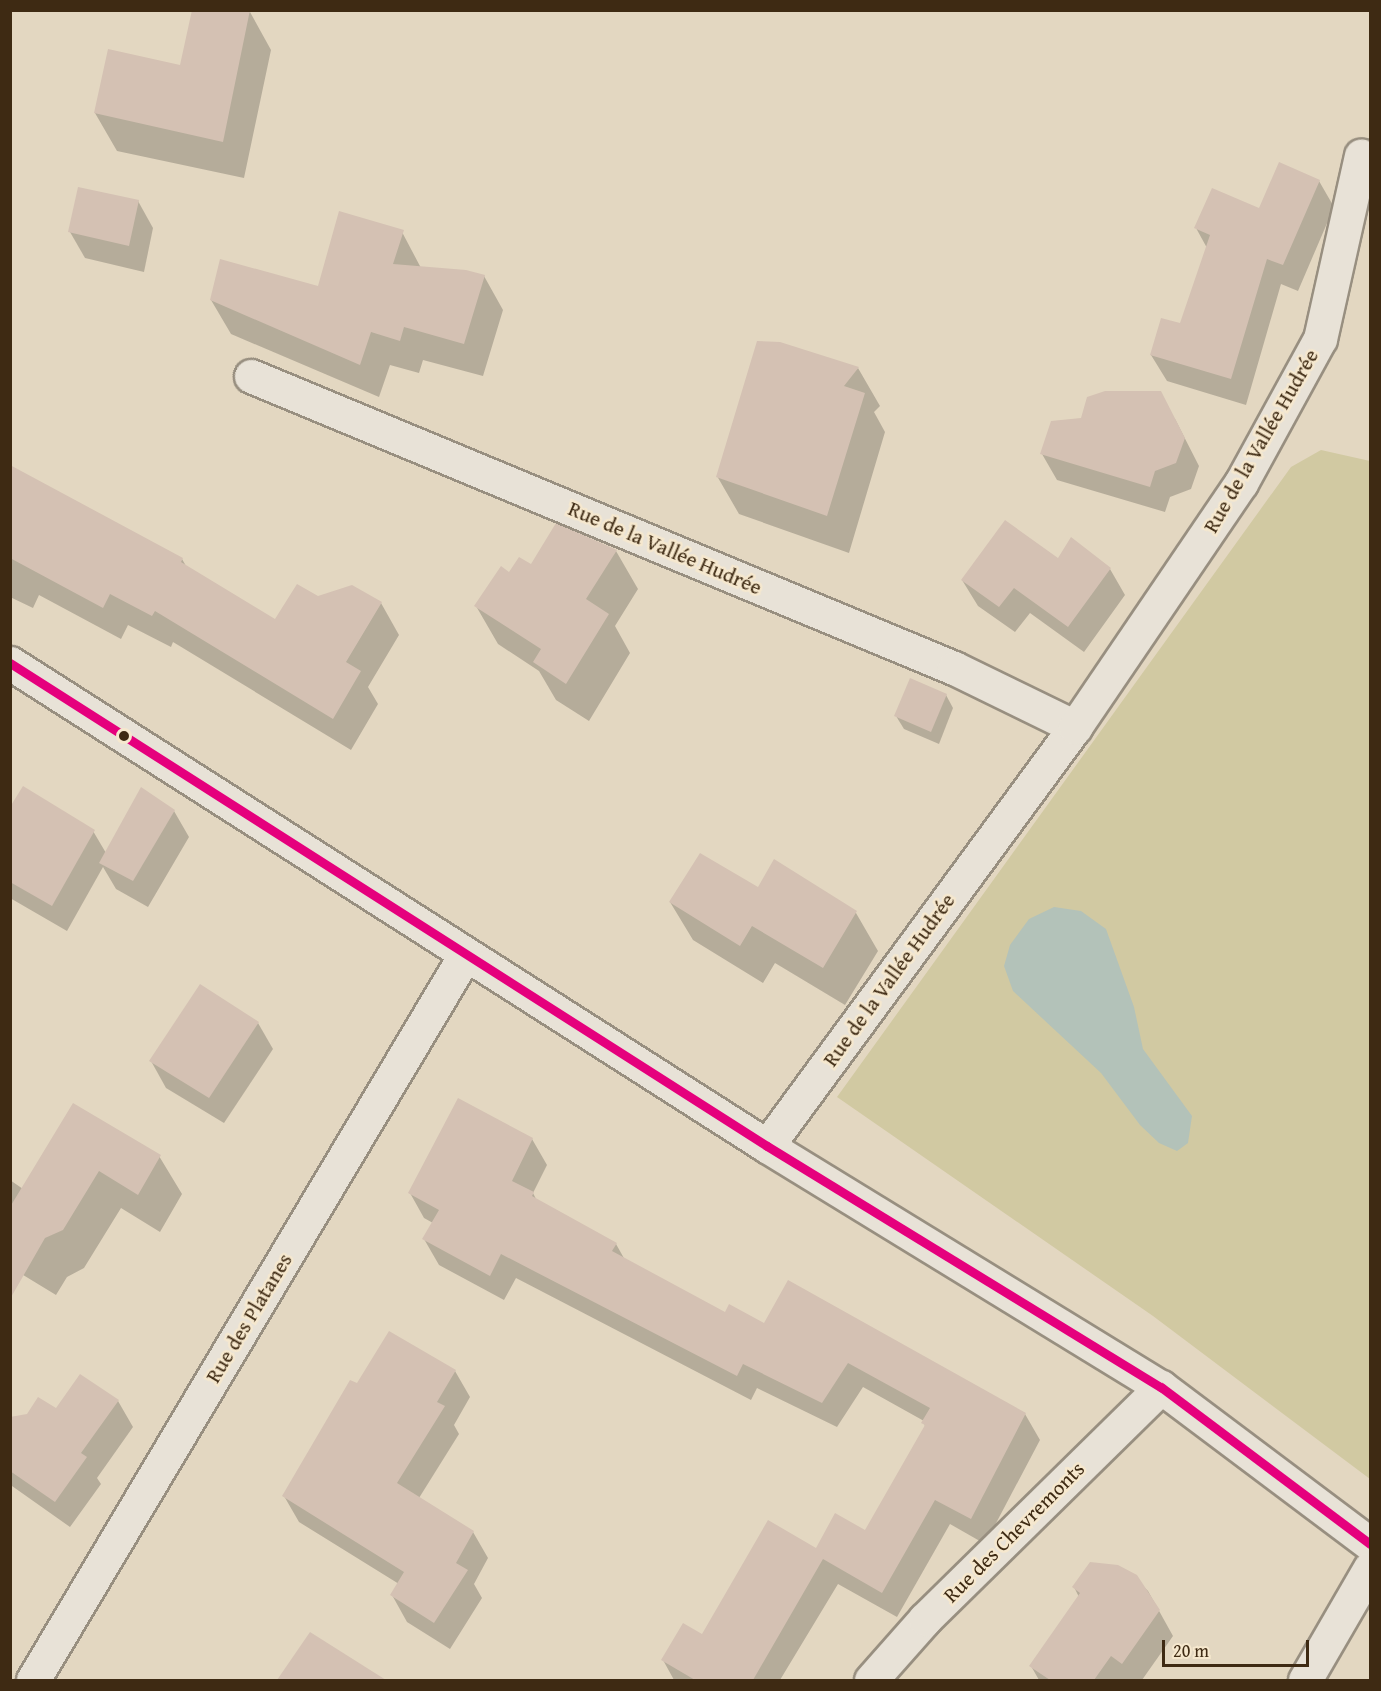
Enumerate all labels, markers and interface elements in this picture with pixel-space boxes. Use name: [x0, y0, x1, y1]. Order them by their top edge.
street label: Rue de la Vallée Hudrée: [1198, 345, 1324, 537]
street label: Rue de la Vallée Hudrée: [565, 496, 765, 600]
unlabelled marker: [118, 730, 130, 742]
street label: Rue de la Vallée Hudrée: [818, 889, 960, 1071]
street label: Rue des Platanes: [201, 1249, 297, 1387]
street label: Rue des Chevremonts: [938, 1456, 1090, 1608]
scale bar: [1165, 1628, 1312, 1666]
text: 20 m: [1173, 1637, 1209, 1664]

